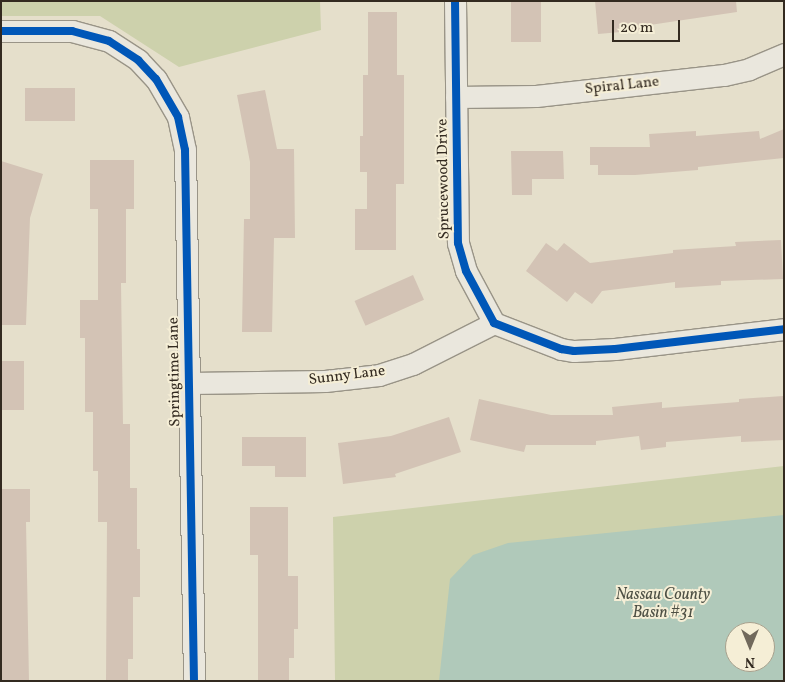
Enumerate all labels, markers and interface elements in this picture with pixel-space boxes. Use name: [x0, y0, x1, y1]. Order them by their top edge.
scale bar: [615, 10, 682, 42]
text: 20 m: [620, 18, 653, 39]
street label: Spiral Lane: [584, 73, 660, 99]
street label: Sprucewood Drive: [434, 118, 454, 240]
street label: Springtime Lane: [165, 317, 185, 427]
street label: Sunny Lane: [308, 362, 386, 390]
water label: Nassau County Basin #31: [616, 585, 710, 623]
north arrow: [725, 622, 775, 672]
text: N: [745, 652, 755, 671]

